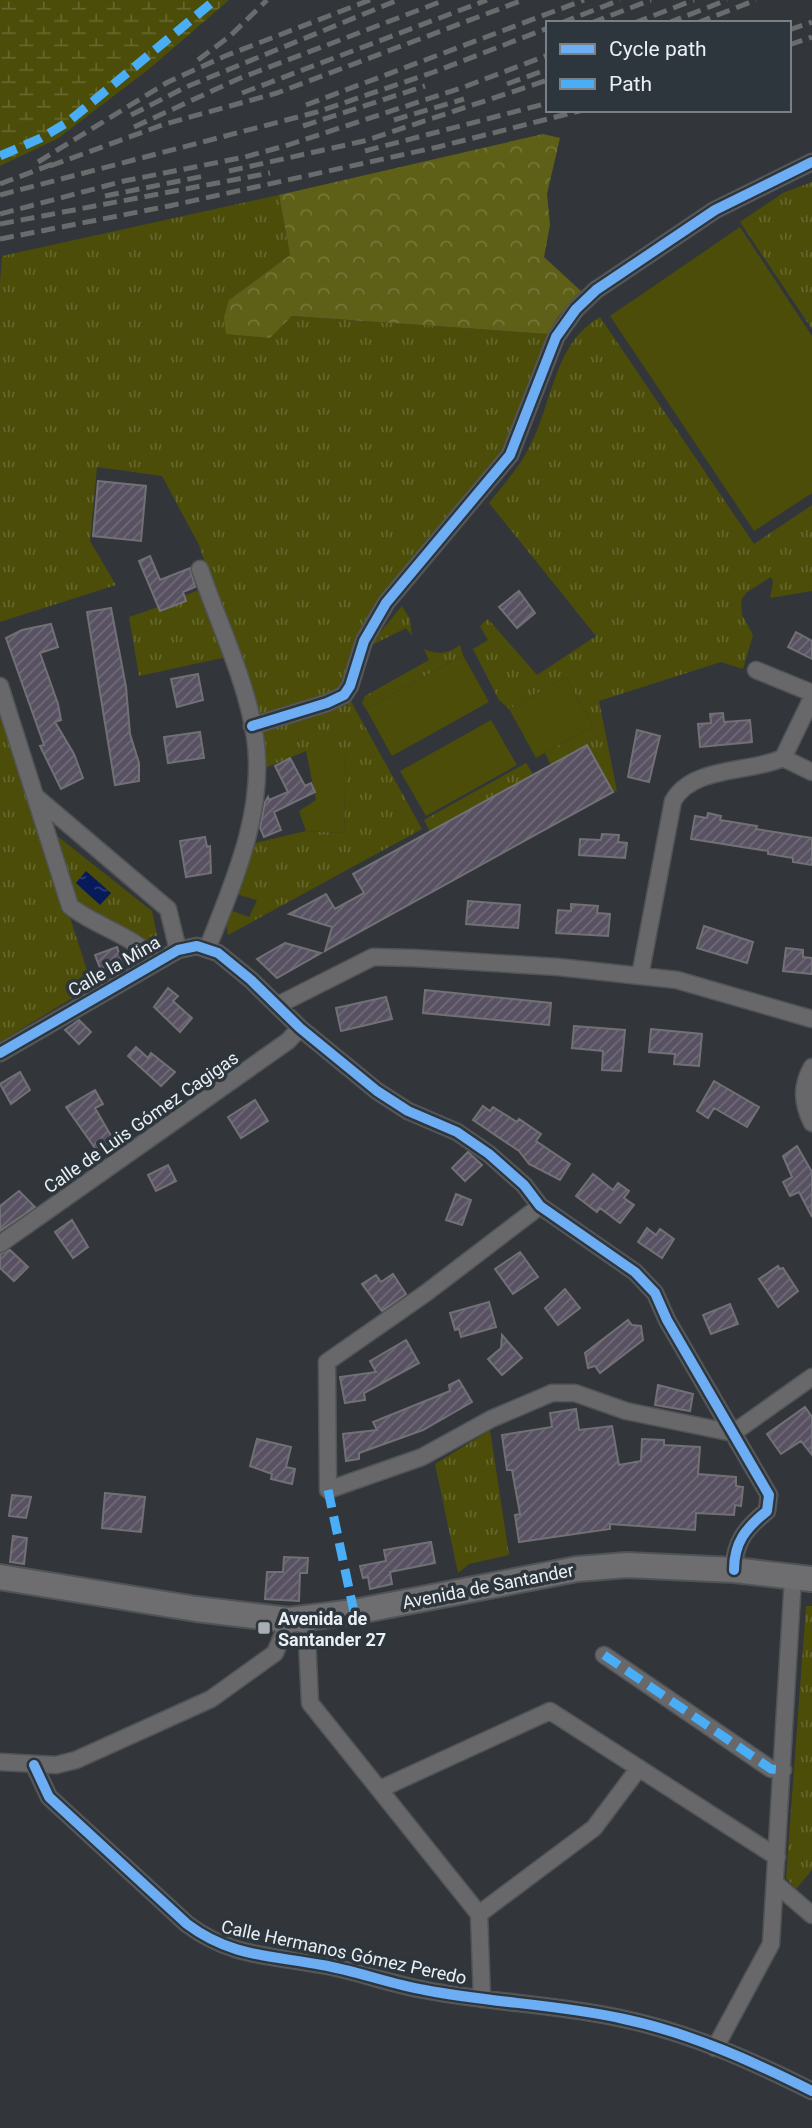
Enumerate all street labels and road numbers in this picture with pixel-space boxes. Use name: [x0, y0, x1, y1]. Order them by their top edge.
street label: Calle la Mina: [64, 931, 164, 1001]
street label: Calle de Luis Gómez Cagigas: [40, 1047, 242, 1197]
street label: Avenida de Santander: [401, 1559, 575, 1613]
street label: Calle Hermanos Gómez Peredo: [219, 1916, 469, 1988]

